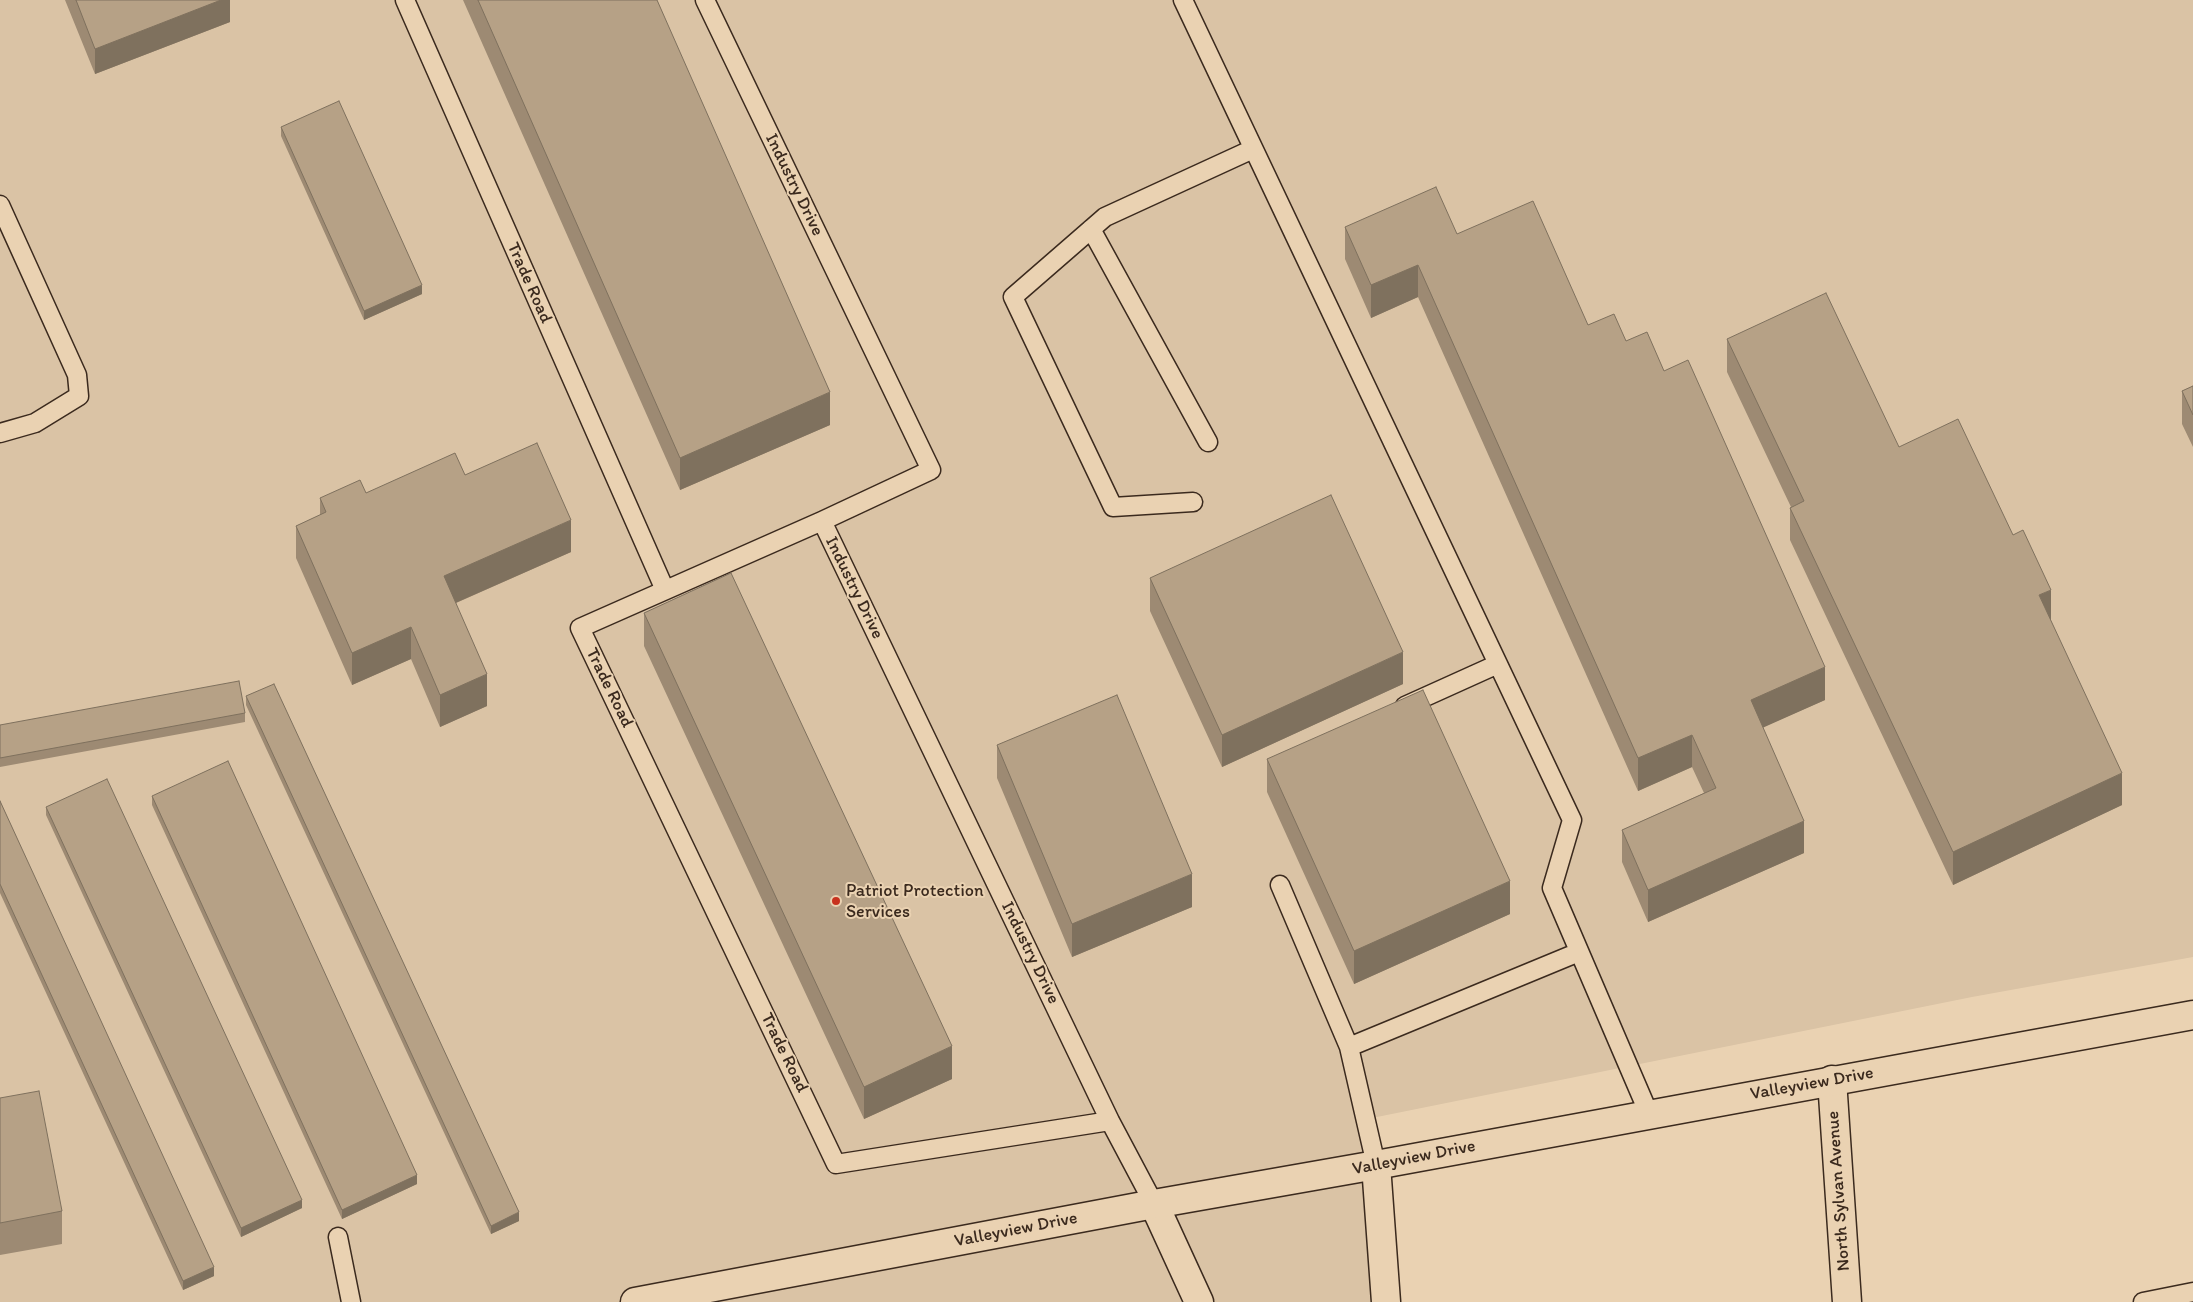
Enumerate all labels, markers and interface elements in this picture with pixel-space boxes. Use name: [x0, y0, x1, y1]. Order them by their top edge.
street label: Industry Drive: [760, 130, 828, 240]
street label: Trade Road: [502, 239, 556, 327]
street label: Industry Drive: [820, 533, 888, 643]
street label: Trade Road: [580, 644, 638, 732]
place label: Patriot Protection Services: [846, 880, 984, 922]
marker: Patriot Protection Services: [830, 895, 842, 907]
street label: Industry Drive: [996, 898, 1064, 1008]
street label: Trade Road: [755, 1009, 813, 1097]
street label: Valleyview Drive: [1749, 1063, 1875, 1105]
street label: North Sylvan Avenue: [1823, 1110, 1855, 1272]
street label: Valleyview Drive: [1351, 1135, 1477, 1181]
street label: Valleyview Drive: [953, 1207, 1079, 1253]

